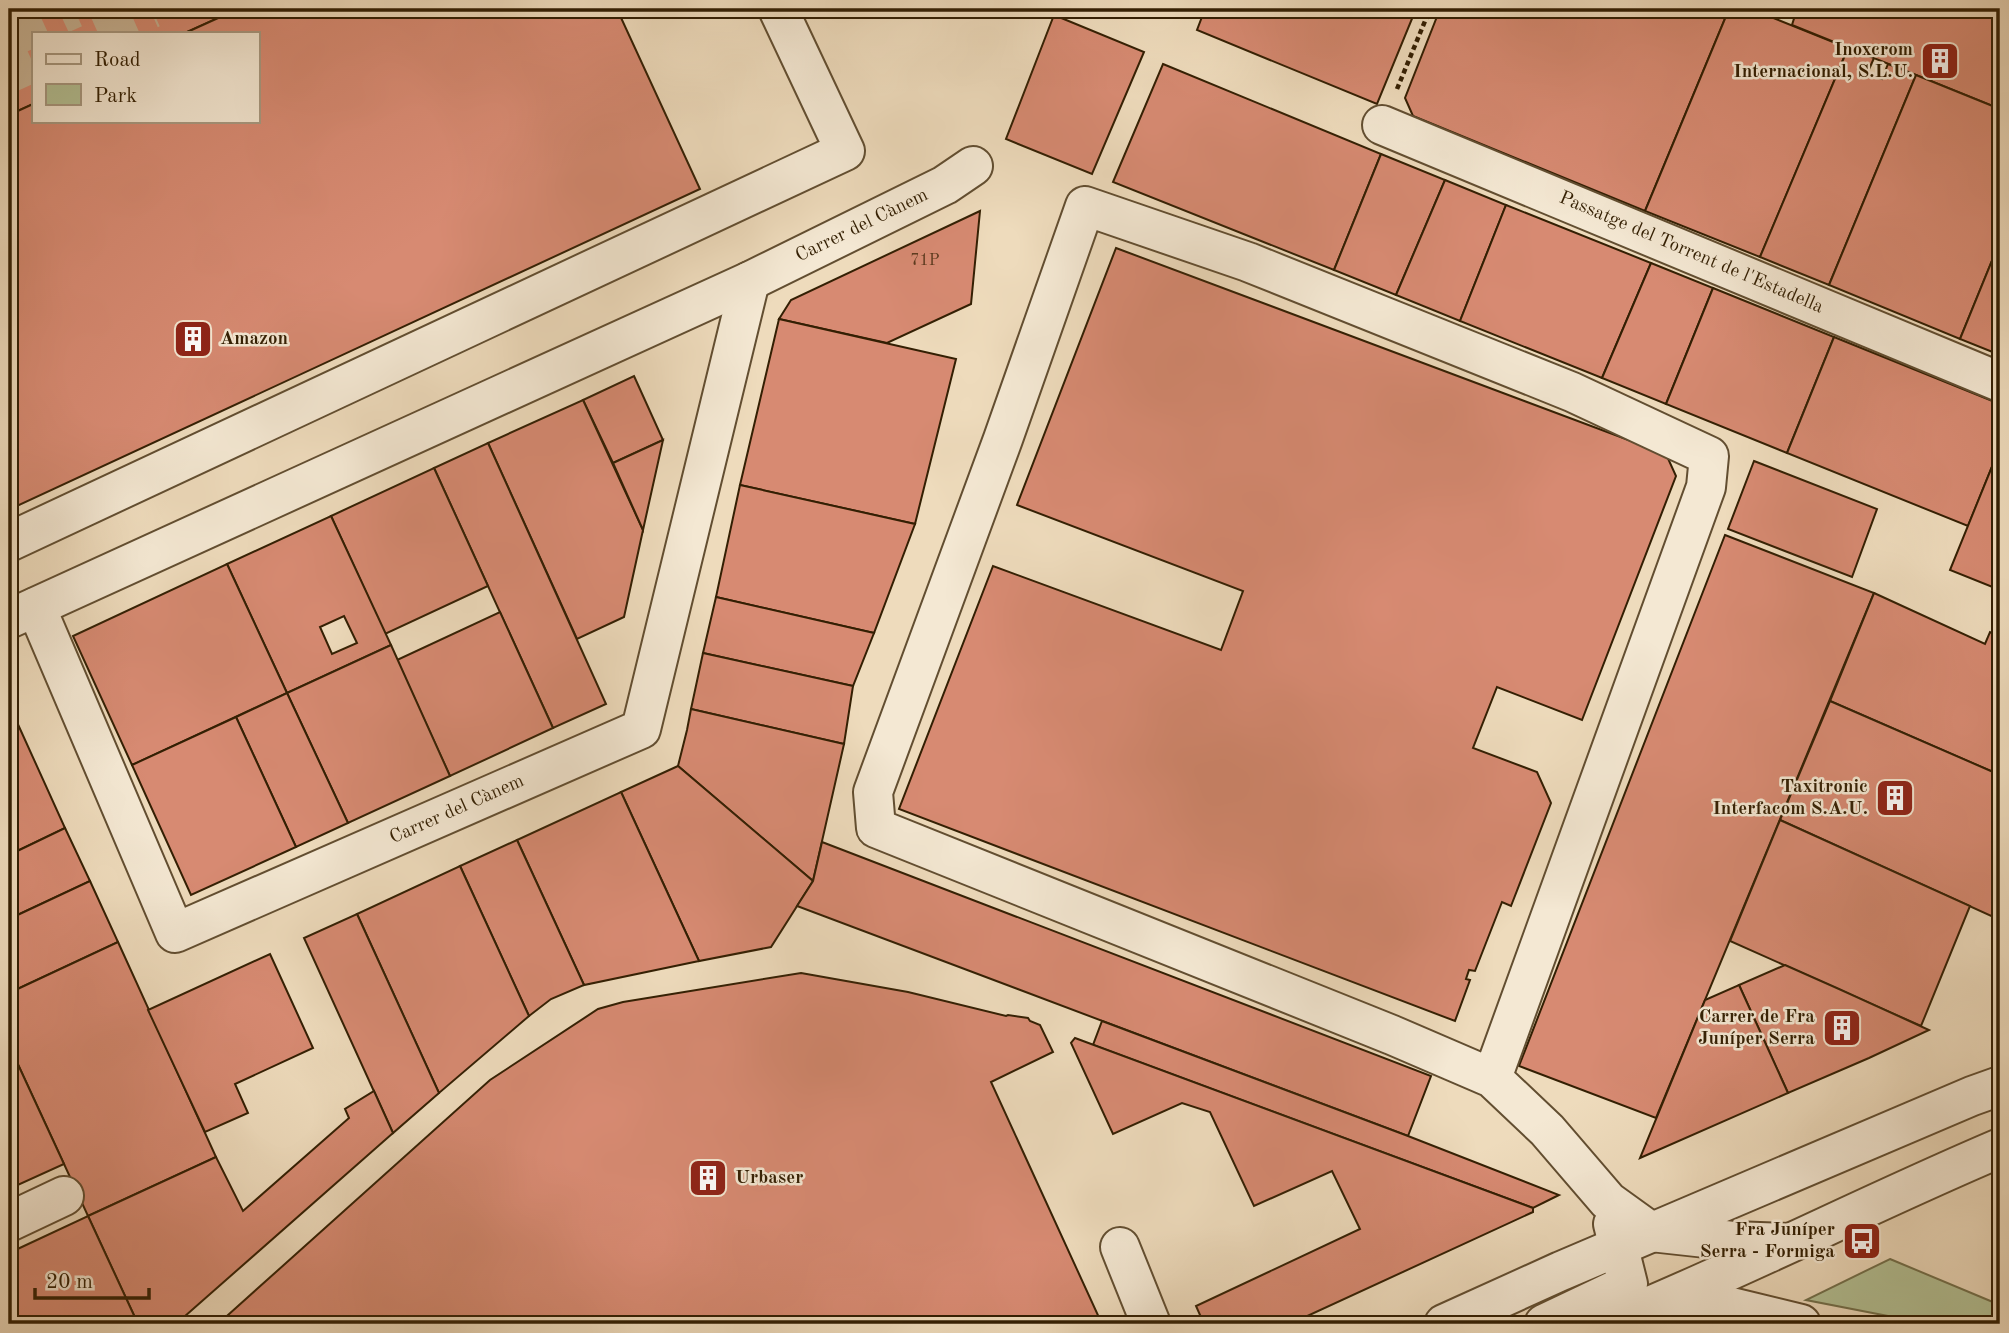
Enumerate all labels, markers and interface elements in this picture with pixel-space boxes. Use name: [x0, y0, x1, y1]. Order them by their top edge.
legend: [32, 32, 259, 122]
building icon: Inoxcrom Internacional, S.L.U.: [1919, 40, 1961, 82]
place label: Inoxcrom Internacional, S.L.U.: [1733, 41, 1913, 82]
text: Road: [94, 50, 141, 71]
text: Park: [94, 86, 137, 107]
street label: Carrer del Cànem: [793, 186, 931, 266]
street label: Passatge del Torrent de l'Estadella: [1556, 189, 1826, 318]
house number: 71P: [910, 253, 940, 269]
building icon: Amazon: [172, 318, 214, 360]
place label: Amazon: [220, 330, 288, 349]
street label: Carrer del Cànem: [387, 772, 527, 848]
building icon: Taxitronic Interfacom S.A.U.: [1874, 777, 1916, 819]
place label: Taxitronic Interfacom S.A.U.: [1713, 778, 1868, 819]
building icon: Carrer de Fra Juníper Serra: [1821, 1007, 1863, 1049]
place label: Carrer de Fra Juníper Serra: [1698, 1008, 1815, 1049]
building icon: Urbaser: [687, 1157, 729, 1199]
place label: Urbaser: [735, 1169, 803, 1188]
bus stop icon: Fra Juníper Serra - Formiga: [1841, 1220, 1883, 1262]
place label: Fra Juníper Serra - Formiga: [1700, 1221, 1835, 1262]
scale bar: [35, 1256, 149, 1300]
text: 20 m: [46, 1272, 93, 1293]

